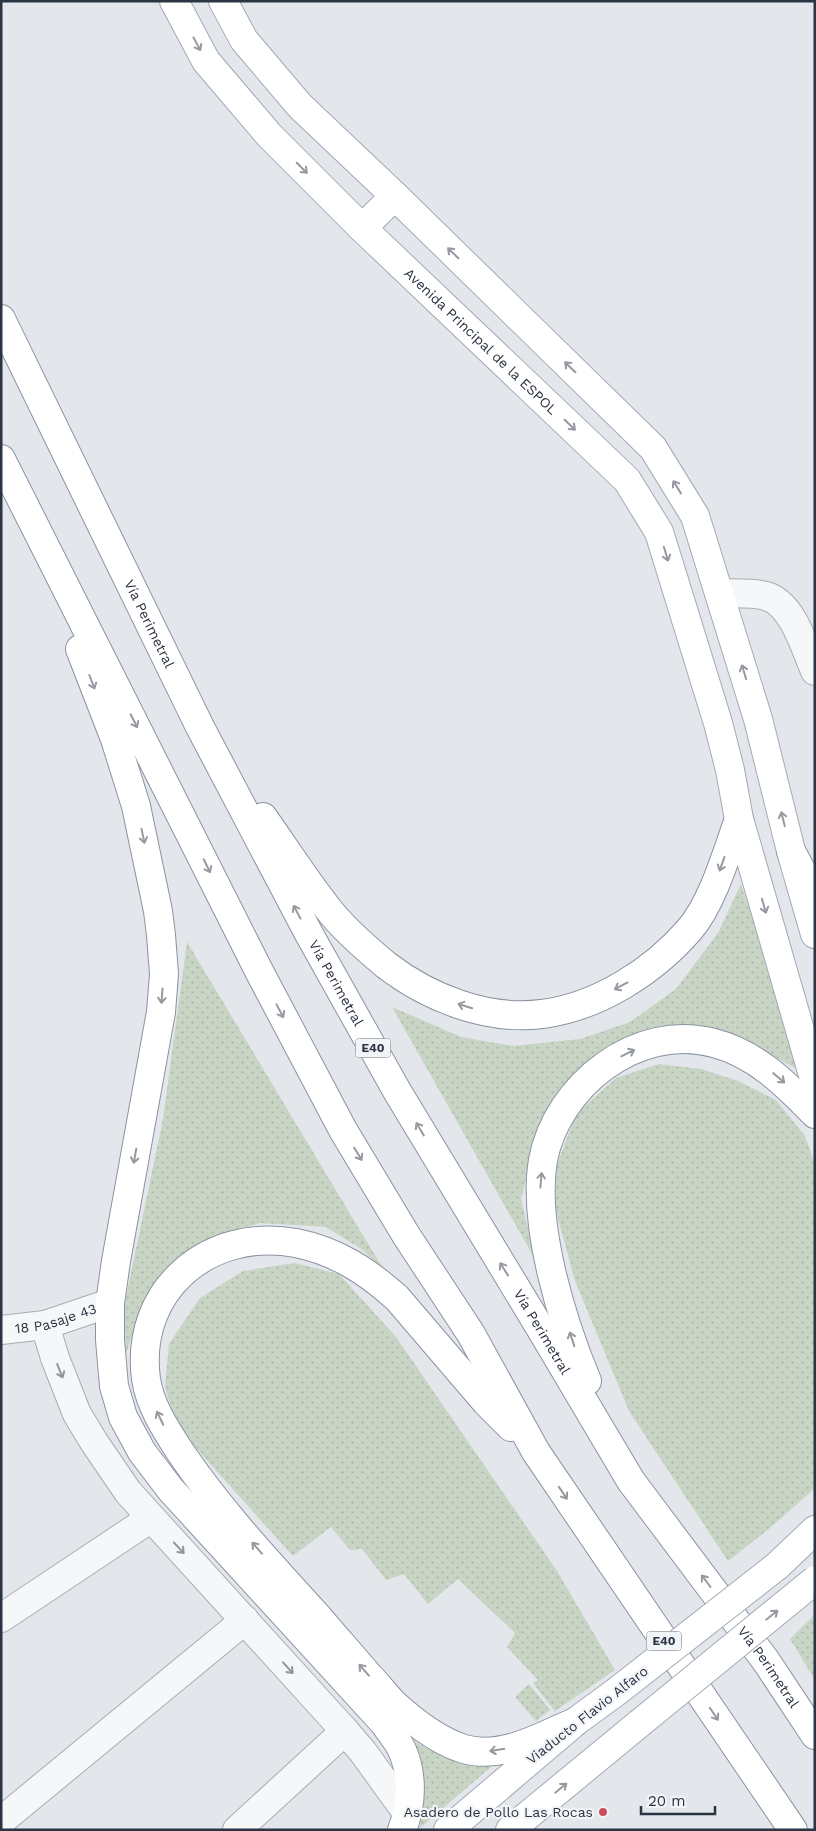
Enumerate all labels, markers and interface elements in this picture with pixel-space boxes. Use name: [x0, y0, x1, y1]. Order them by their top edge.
one-way arrow: [192, 37, 202, 52]
one-way arrow: [295, 161, 307, 173]
one-way arrow: [447, 247, 460, 259]
street label: Avenida Principal de la ESPOL: [401, 265, 561, 418]
one-way arrow: [563, 361, 576, 373]
one-way arrow: [564, 419, 576, 431]
one-way arrow: [672, 481, 682, 495]
one-way arrow: [661, 545, 671, 561]
street label: Vía Perimetral: [121, 577, 178, 671]
one-way arrow: [738, 665, 748, 681]
one-way arrow: [89, 674, 98, 689]
one-way arrow: [130, 713, 139, 728]
one-way arrow: [778, 812, 787, 828]
one-way arrow: [138, 827, 148, 843]
one-way arrow: [717, 856, 726, 871]
one-way arrow: [203, 858, 212, 873]
one-way arrow: [760, 897, 769, 913]
one-way arrow: [292, 904, 302, 919]
street label: Vía Perimetral: [306, 937, 367, 1029]
one-way arrow: [614, 981, 628, 991]
one-way arrow: [157, 988, 167, 1004]
one-way arrow: [457, 1000, 473, 1010]
one-way arrow: [276, 1003, 285, 1018]
road number: E40: [356, 1038, 390, 1058]
one-way arrow: [620, 1048, 635, 1057]
one-way arrow: [772, 1073, 785, 1084]
one-way arrow: [414, 1123, 424, 1137]
one-way arrow: [353, 1146, 363, 1160]
one-way arrow: [129, 1148, 139, 1164]
one-way arrow: [536, 1173, 546, 1189]
one-way arrow: [498, 1262, 508, 1276]
street label: Vía Perimetral: [511, 1286, 574, 1378]
street label: 18 Pasaje 43: [14, 1300, 98, 1336]
one-way arrow: [566, 1331, 576, 1347]
one-way arrow: [56, 1363, 65, 1378]
one-way arrow: [155, 1411, 164, 1426]
one-way arrow: [558, 1486, 568, 1500]
one-way arrow: [173, 1542, 184, 1555]
one-way arrow: [251, 1542, 262, 1555]
one-way arrow: [700, 1575, 711, 1588]
one-way arrow: [766, 1610, 779, 1621]
street label: Vía Perimetral: [735, 1623, 803, 1711]
road number: E40: [646, 1632, 682, 1650]
one-way arrow: [282, 1662, 294, 1675]
street label: Viaducto Flavio Alfaro: [523, 1663, 651, 1767]
one-way arrow: [359, 1664, 370, 1677]
one-way arrow: [709, 1707, 719, 1721]
one-way arrow: [489, 1746, 505, 1756]
one-way arrow: [554, 1782, 567, 1793]
scale bar: [641, 1784, 715, 1816]
text: 20 m: [648, 1792, 686, 1810]
place label: Asadero de Pollo Las Rocas: [404, 1804, 593, 1820]
marker: Asadero de Pollo Las Rocas: [597, 1806, 609, 1818]

